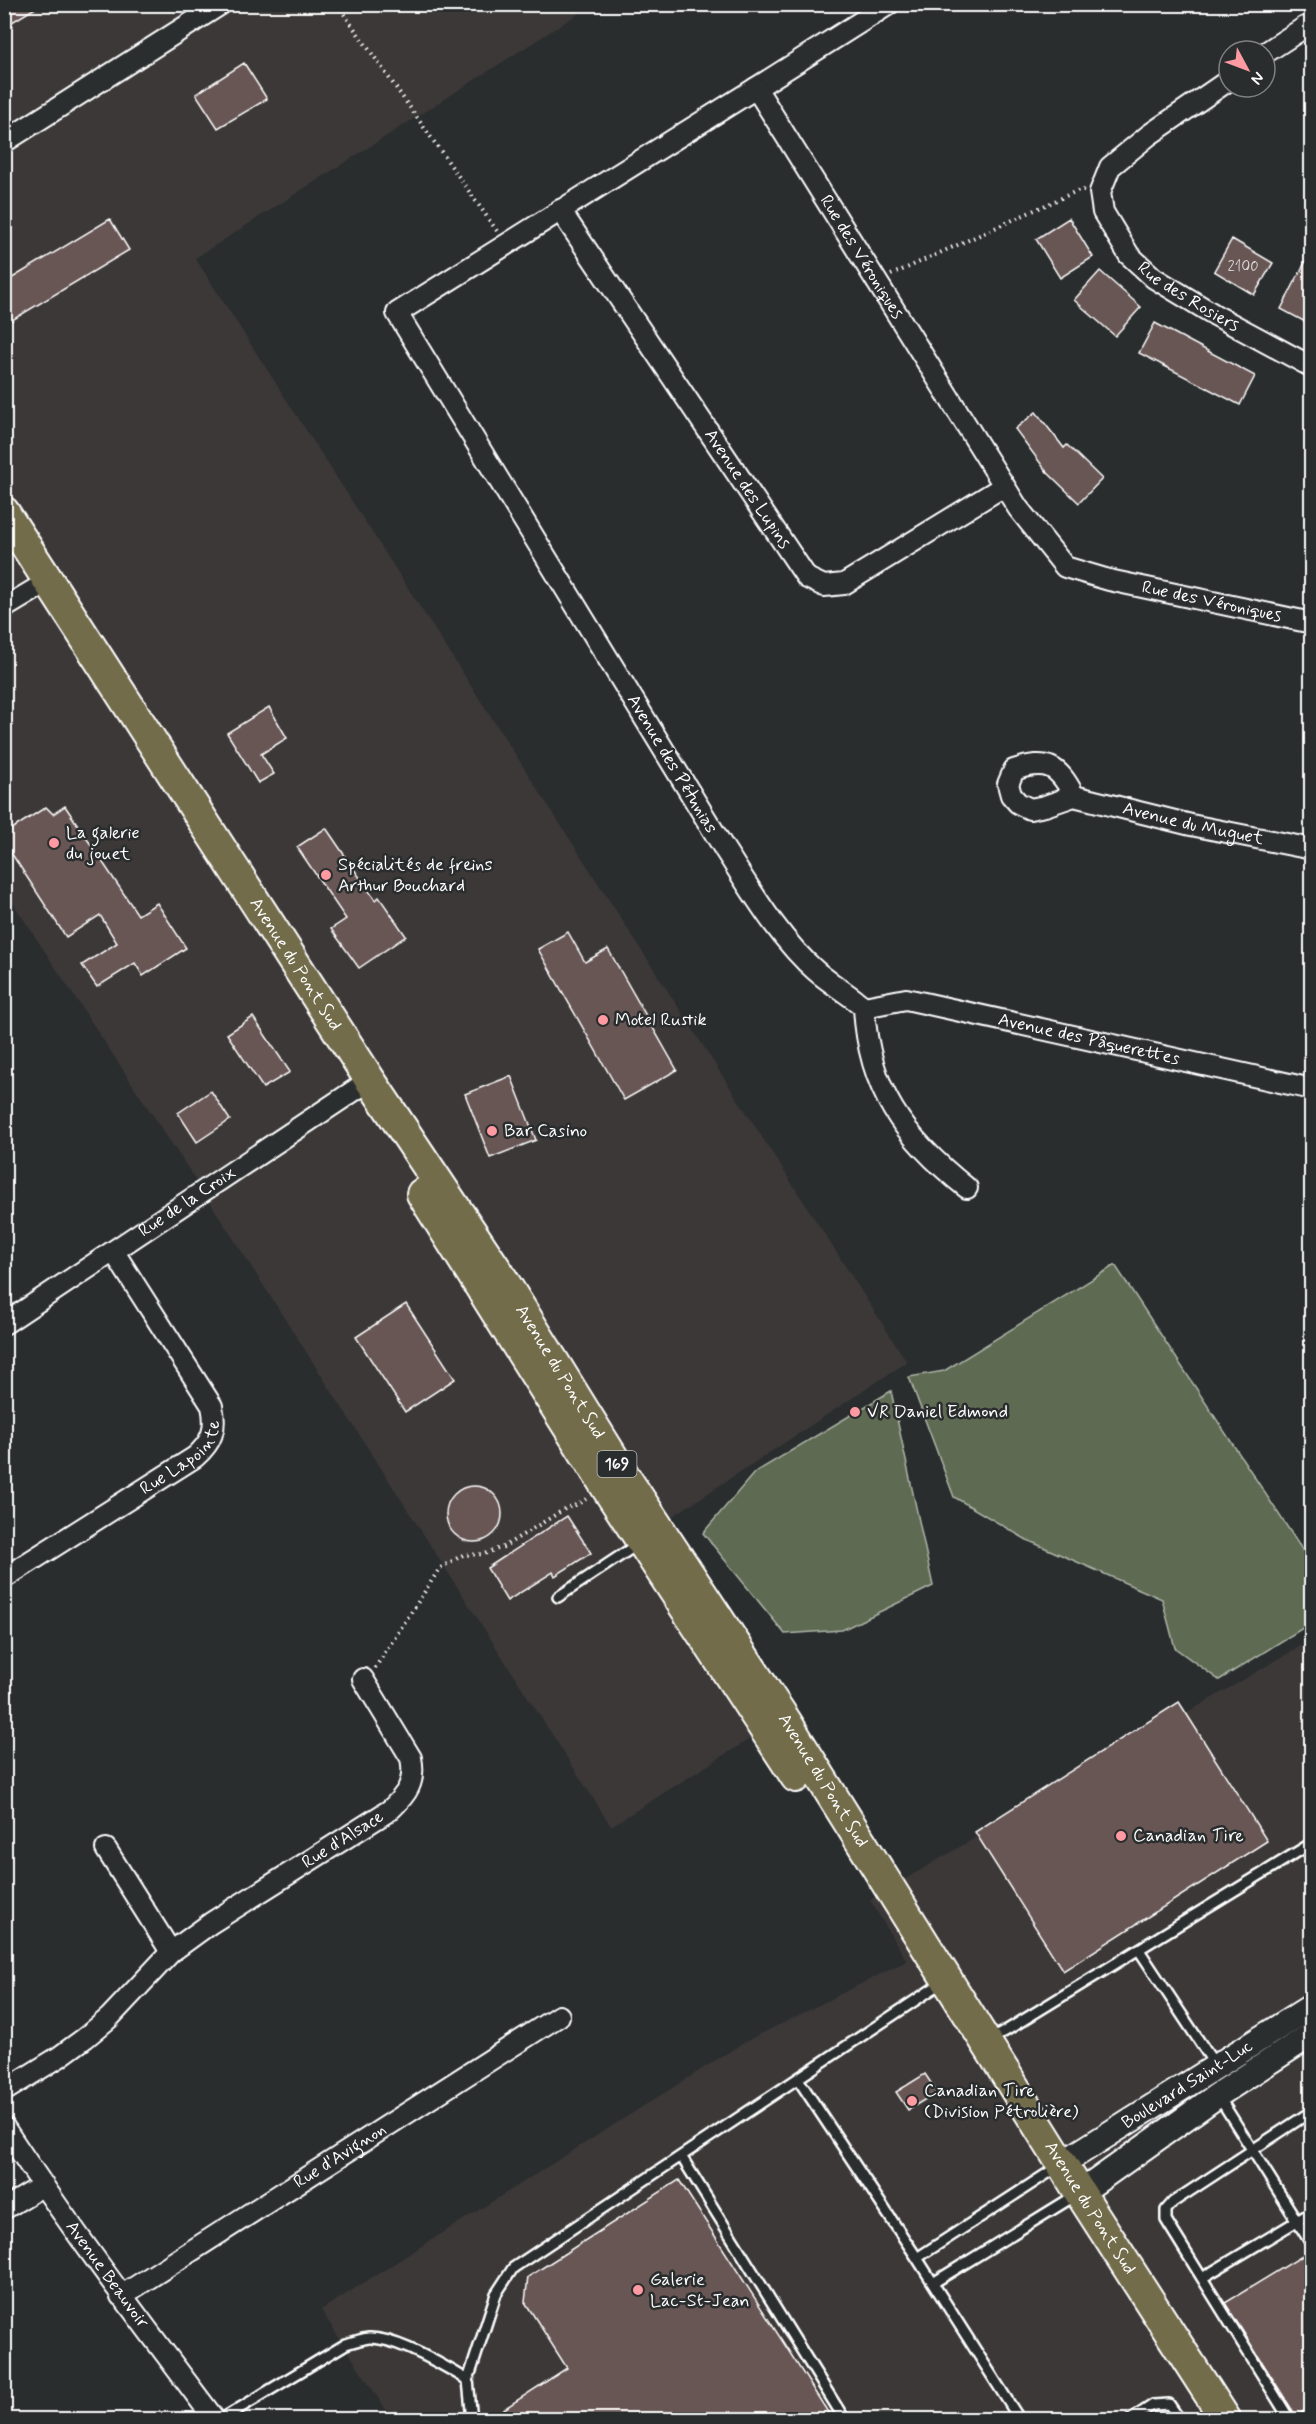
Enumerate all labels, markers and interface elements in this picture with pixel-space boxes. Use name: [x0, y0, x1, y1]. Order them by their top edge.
north arrow: [1217, 39, 1277, 99]
text: N: [1246, 67, 1269, 89]
street label: Rue des Véroniques: [814, 190, 909, 324]
street label: Rue des Rosiers: [1132, 256, 1243, 338]
house number: 2100: [1227, 257, 1259, 277]
street label: Avenue des Lupins: [698, 424, 796, 554]
street label: Rue des Véroniques: [1140, 575, 1284, 628]
street label: Avenue des Pétunias: [621, 690, 723, 838]
street label: Avenue du Muguet: [1120, 796, 1266, 851]
place label: La galerie du jouet: [66, 821, 140, 866]
marker: La galerie du jouet: [47, 836, 61, 850]
place label: Spécialités de freins Arthur Bouchard: [338, 853, 492, 898]
marker: Spécialités de freins Arthur Bouchard: [319, 868, 333, 882]
street label: Avenue du Pont Sud: [244, 893, 347, 1035]
place label: Motel Rustik: [615, 1008, 707, 1032]
street label: Avenue des Pâquerettes: [996, 1008, 1182, 1071]
marker: Motel Rustik: [596, 1013, 610, 1027]
place label: Bar Casino: [504, 1119, 587, 1143]
marker: Bar Casino: [485, 1124, 499, 1138]
street label: Rue de la Croix: [134, 1161, 240, 1243]
street label: Avenue du Pont Sud: [509, 1300, 611, 1444]
place label: VR Daniel Edmond: [867, 1400, 1008, 1424]
marker: VR Daniel Edmond: [848, 1405, 862, 1419]
street label: Rue Lapointe: [135, 1420, 226, 1501]
road number: 169: [598, 1451, 636, 1477]
street label: Avenue du Pont Sud: [772, 1709, 874, 1852]
street label: Rue d'Alsace: [297, 1805, 388, 1875]
place label: Canadian Tire: [1133, 1824, 1244, 1848]
marker: Canadian Tire: [1114, 1829, 1128, 1843]
street label: Boulevard Saint-Luc: [1117, 2034, 1258, 2135]
place label: Canadian Tire (Division Pétrolière): [924, 2079, 1079, 2124]
marker: Canadian Tire (Division Pétrolière): [905, 2094, 919, 2108]
street label: Rue d'Avignon: [289, 2117, 391, 2194]
street label: Avenue du Pont Sud: [1039, 2137, 1141, 2279]
street label: Avenue Beauvoir: [60, 2216, 155, 2334]
place label: Galerie Lac-St-Jean: [650, 2268, 750, 2313]
marker: Galerie Lac-St-Jean: [631, 2283, 645, 2297]

